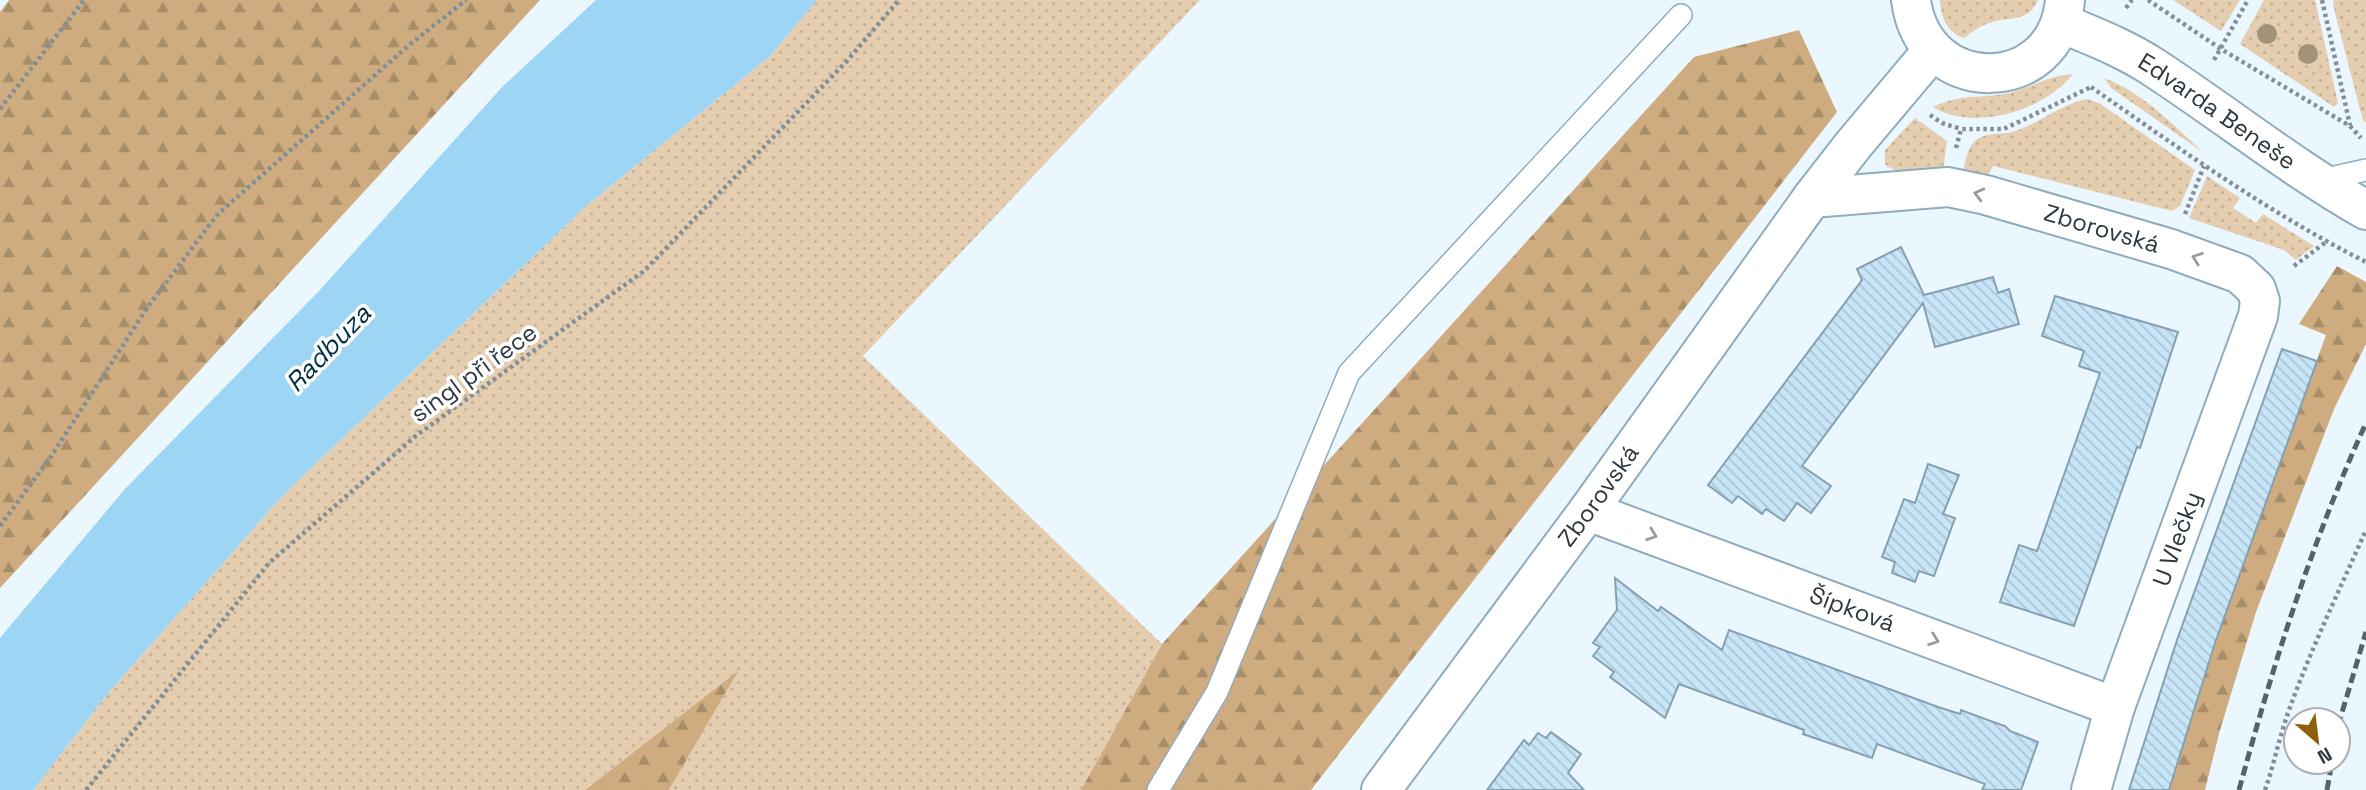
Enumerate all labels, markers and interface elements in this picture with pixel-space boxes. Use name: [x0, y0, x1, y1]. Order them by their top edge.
street label: Edvarda Beneše: [2133, 45, 2302, 176]
one-way arrow: [1973, 188, 1985, 202]
street label: Zborovská: [2041, 197, 2164, 260]
one-way arrow: [2192, 252, 2204, 266]
water label: Radbuza: [278, 296, 379, 399]
street label: singl při řece: [404, 316, 543, 429]
street label: Zborovská: [1551, 438, 1646, 553]
street label: U Vlečky: [2145, 487, 2208, 591]
one-way arrow: [1645, 527, 1657, 541]
street label: Šípková: [1805, 579, 1900, 639]
one-way arrow: [1928, 632, 1940, 646]
north arrow: [2282, 706, 2352, 776]
text: N: [2313, 742, 2336, 770]

